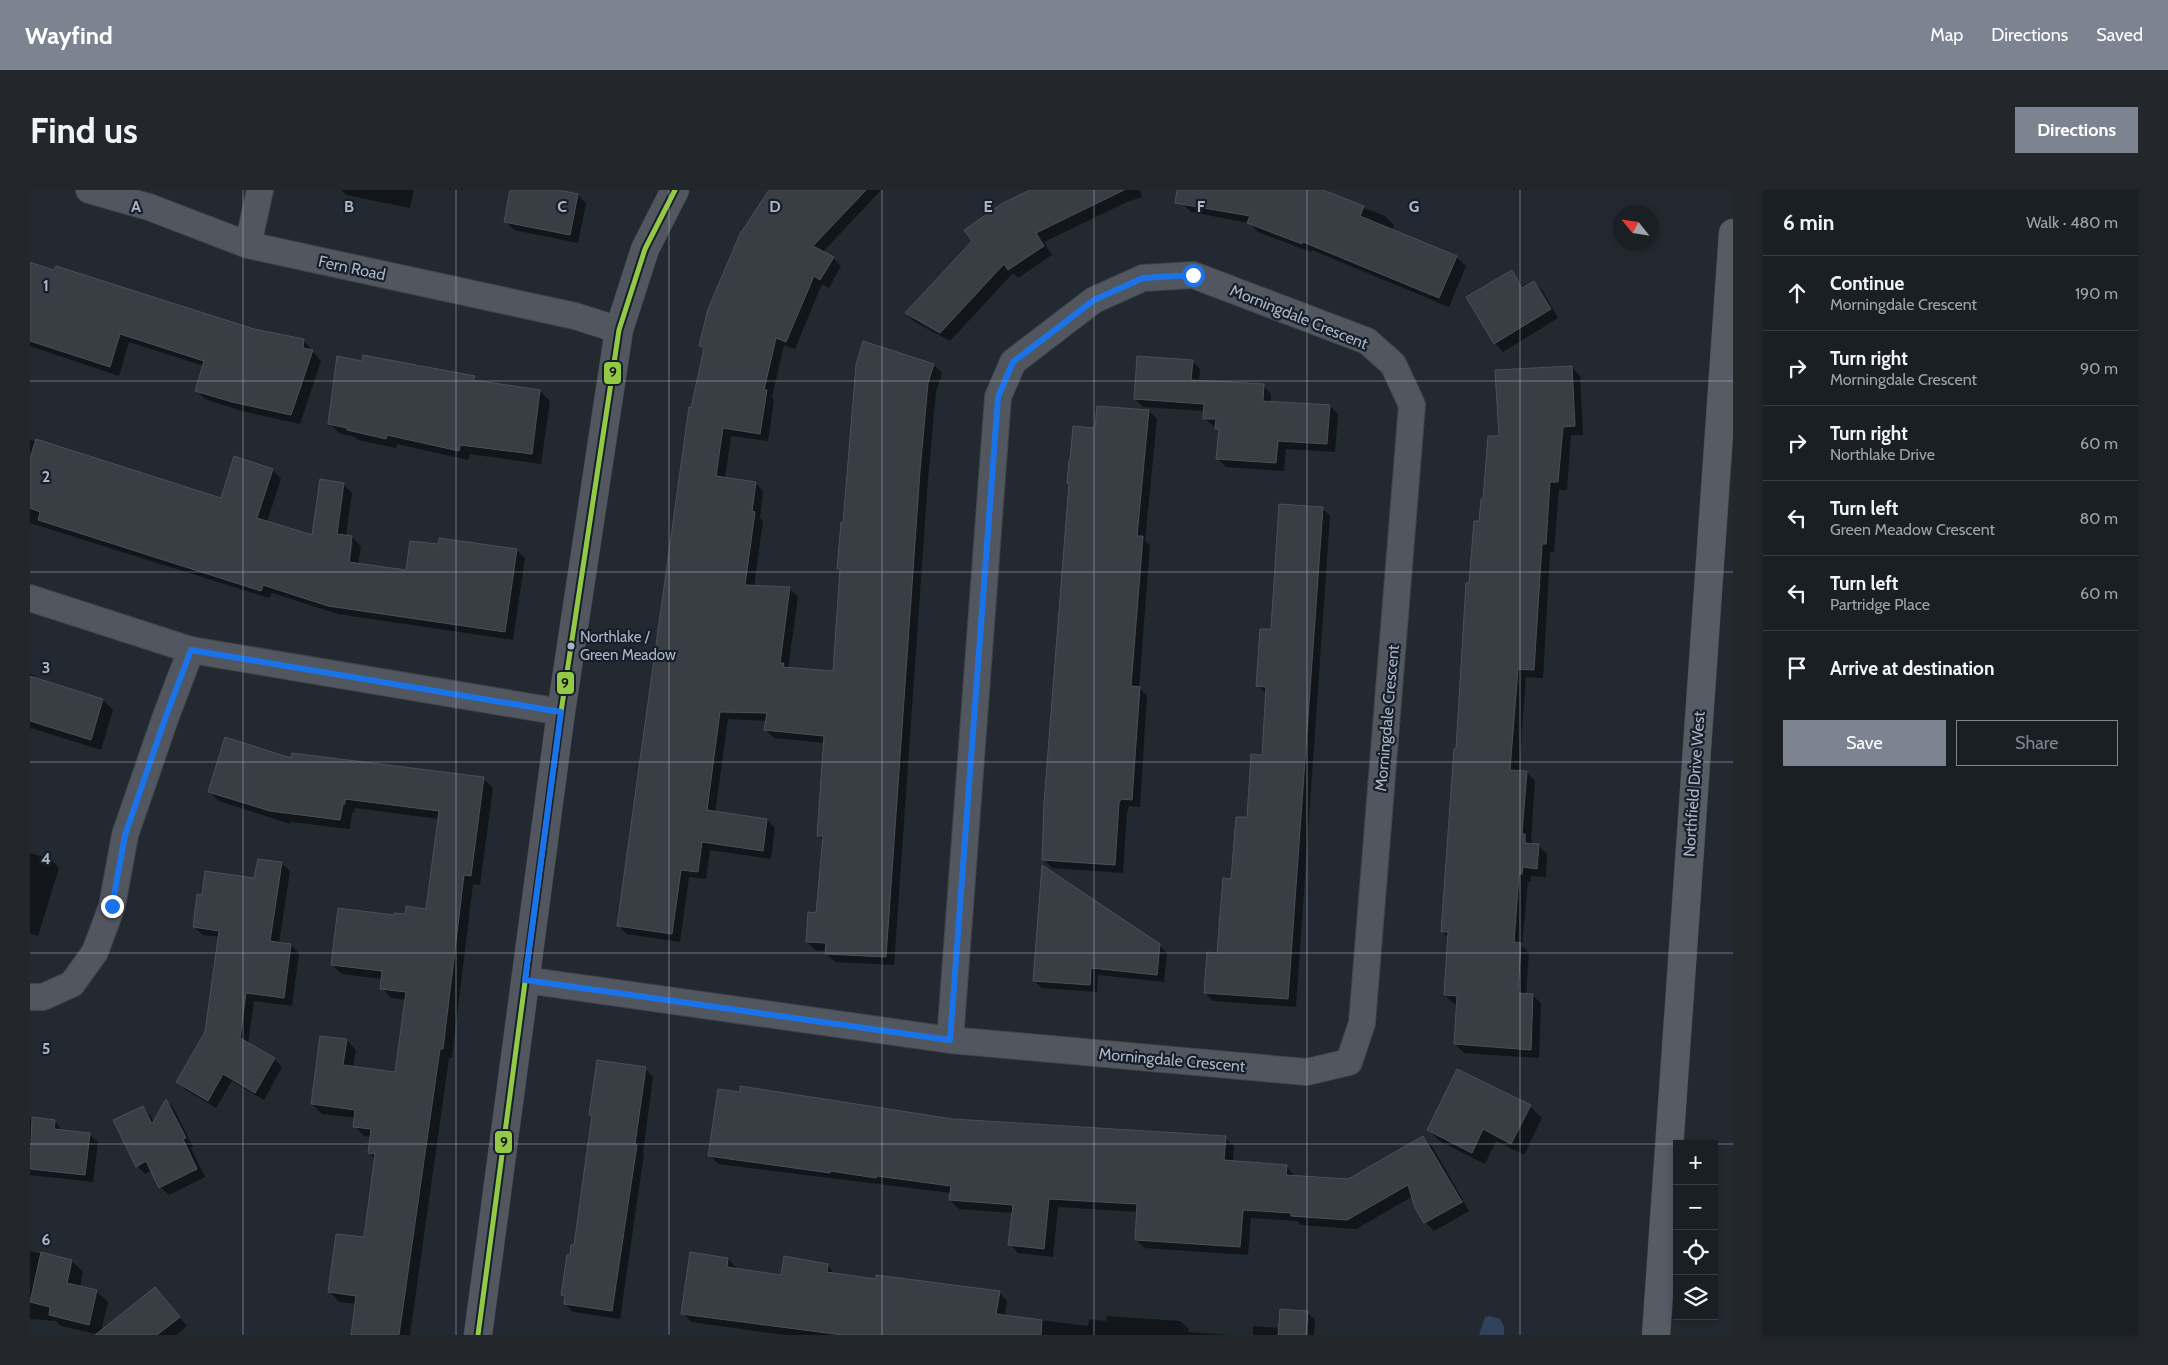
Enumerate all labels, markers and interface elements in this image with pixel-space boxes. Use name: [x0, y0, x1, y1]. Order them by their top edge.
text: Wayfind: [25, 21, 113, 50]
text: Map: [1930, 24, 1963, 46]
text: Directions: [1991, 24, 2068, 46]
text: Saved: [2096, 24, 2143, 46]
button: Directions: [2015, 107, 2138, 153]
text: Find us: [30, 109, 138, 152]
text: A: [131, 197, 141, 216]
text: B: [344, 197, 354, 216]
text: C: [557, 197, 567, 216]
text: D: [769, 197, 781, 216]
text: E: [983, 197, 993, 216]
text: F: [1197, 197, 1206, 216]
text: G: [1409, 197, 1419, 216]
north arrow: [1613, 205, 1658, 250]
text: 6 min: [1783, 210, 1834, 235]
text: Walk · 480 m: [2026, 213, 2118, 232]
street label: Fern Road: [317, 252, 387, 284]
route start: [1182, 264, 1205, 287]
text: Continue: [1830, 272, 1904, 295]
text: 1: [43, 276, 49, 295]
icon: ahead: [1783, 279, 1811, 307]
street label: Morningdale Crescent: [1227, 281, 1371, 354]
text: 190 m: [2075, 284, 2118, 303]
text: Morningdale Crescent: [1830, 295, 1977, 314]
text: Turn right: [1830, 347, 1908, 370]
icon: right: [1783, 354, 1811, 382]
text: 90 m: [2080, 359, 2118, 378]
line badge: 9: [603, 361, 622, 385]
text: 9: [609, 363, 617, 381]
text: Morningdale Crescent: [1830, 370, 1977, 389]
text: Turn right: [1830, 422, 1908, 445]
icon: right: [1783, 429, 1811, 457]
text: 60 m: [2080, 434, 2118, 453]
text: Northlake Drive: [1830, 445, 1935, 464]
text: 2: [42, 467, 50, 486]
text: Turn left: [1830, 497, 1898, 520]
icon: left: [1783, 504, 1811, 532]
text: 80 m: [2080, 509, 2118, 528]
text: Green Meadow Crescent: [1830, 520, 1995, 539]
text: Turn left: [1830, 572, 1898, 595]
icon: left: [1783, 579, 1811, 607]
text: 60 m: [2080, 584, 2118, 603]
text: Partridge Place: [1830, 595, 1930, 614]
place label: Northlake / Green Meadow: [580, 628, 676, 664]
marker: Northlake / Green Meadow: [566, 641, 576, 651]
street label: Morningdale Crescent: [1371, 643, 1403, 792]
icon: arrive: [1783, 654, 1811, 682]
text: Arrive at destination: [1830, 657, 1994, 680]
text: 3: [42, 658, 50, 677]
line badge: 9: [556, 671, 575, 695]
text: 9: [561, 674, 569, 692]
street label: Northfield Drive West: [1679, 710, 1709, 858]
button: Save: [1783, 720, 1946, 766]
button: Share: [1956, 720, 2118, 766]
text: 4: [41, 849, 51, 868]
route end: [101, 895, 124, 918]
text: 5: [42, 1039, 50, 1058]
street label: Morningdale Crescent: [1098, 1044, 1247, 1076]
line badge: 9: [494, 1130, 513, 1154]
text: 9: [500, 1133, 508, 1151]
map controls: [1673, 1140, 1718, 1320]
button: +: [1673, 1140, 1718, 1185]
button: −: [1673, 1185, 1718, 1230]
text: 6: [42, 1230, 51, 1249]
button: locate: [1673, 1230, 1718, 1275]
button: layers: [1673, 1275, 1718, 1320]

